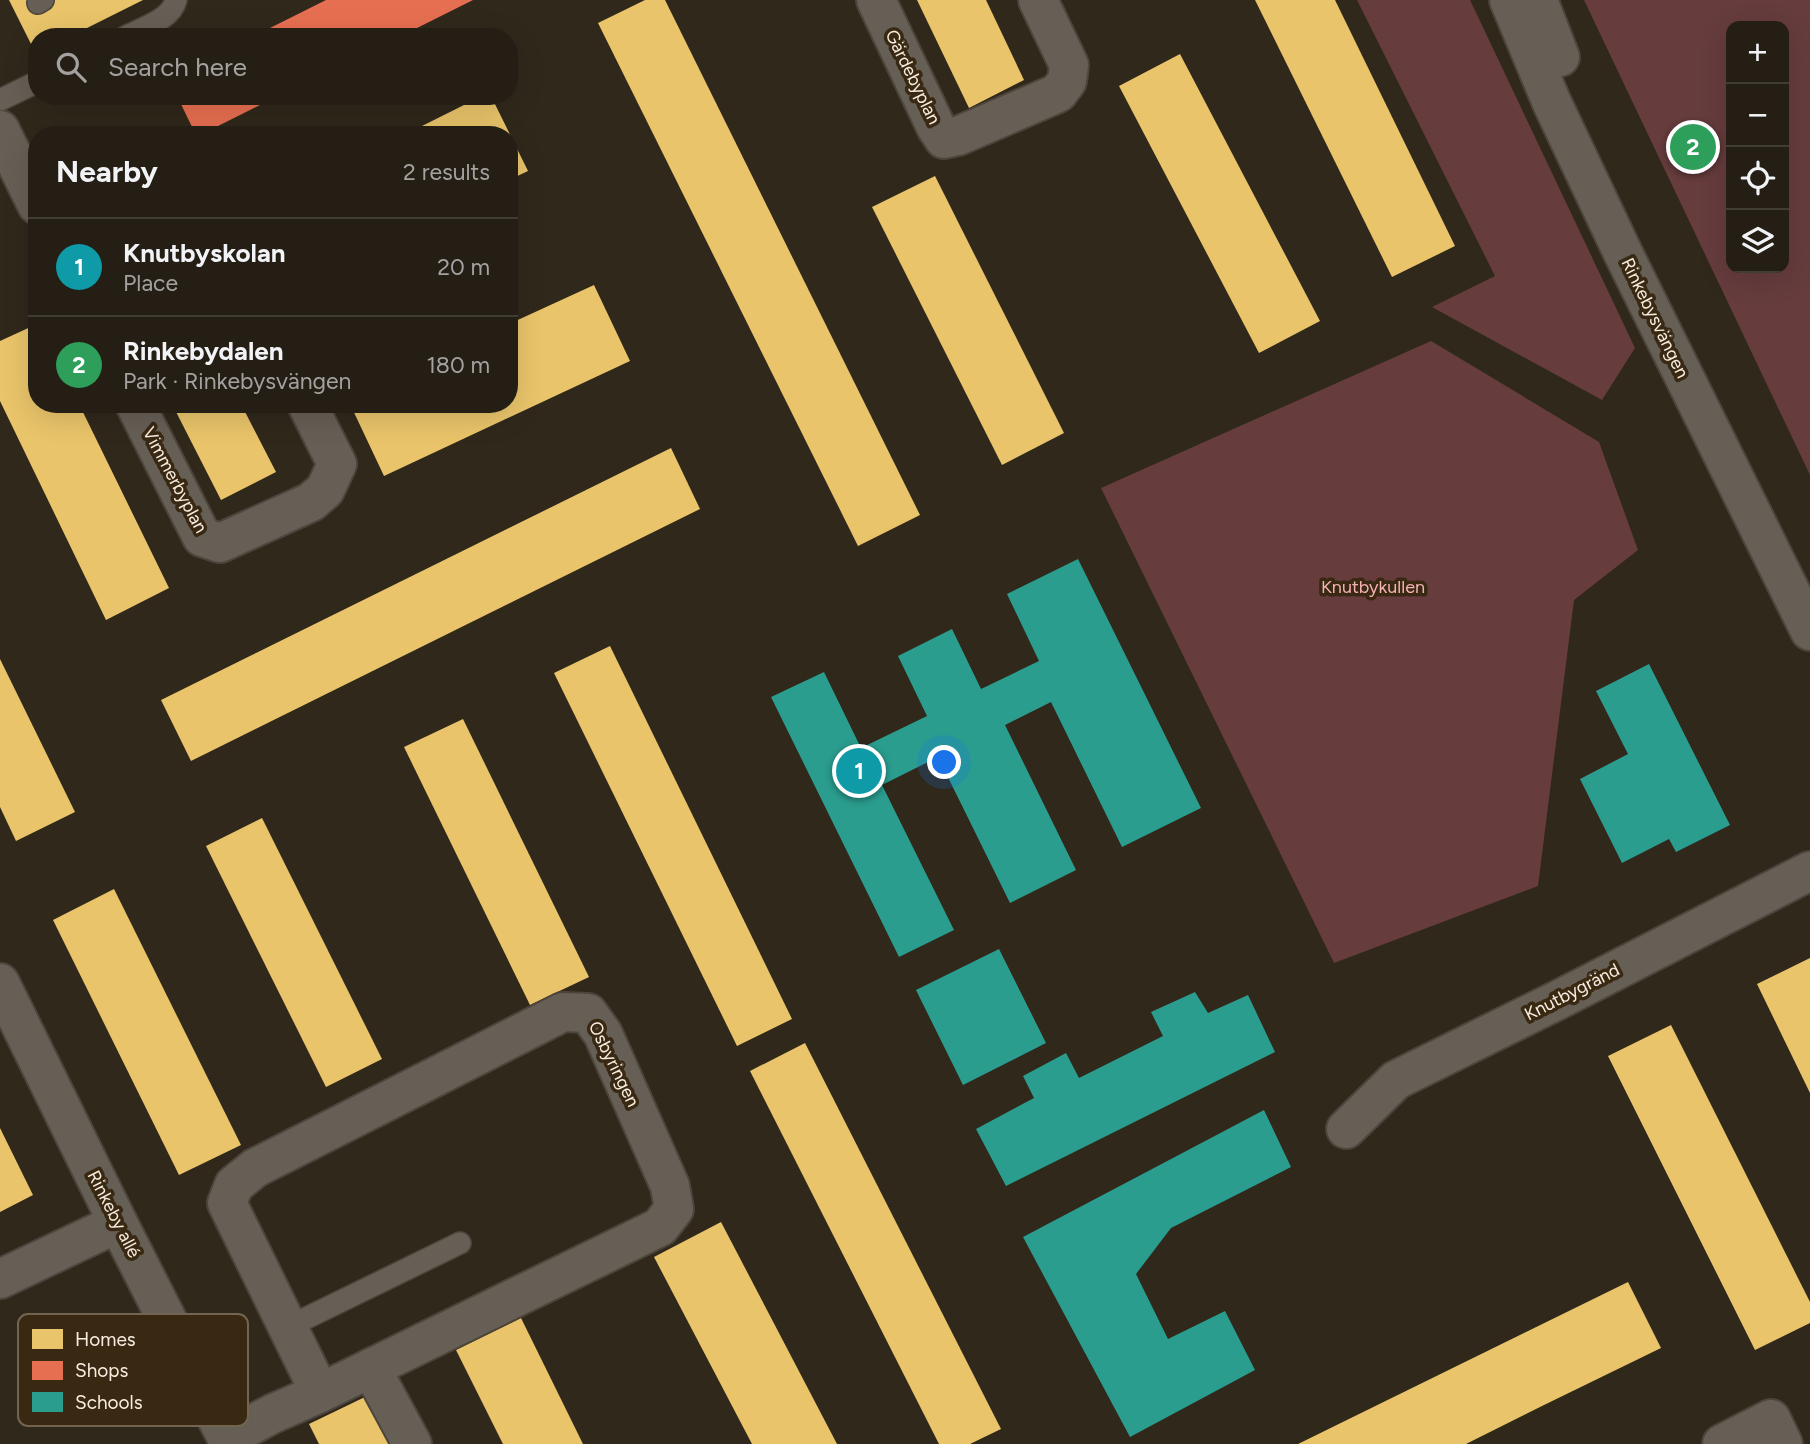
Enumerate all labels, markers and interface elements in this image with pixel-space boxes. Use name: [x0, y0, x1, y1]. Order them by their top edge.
map controls: [1726, 21, 1789, 273]
button: +: [1726, 21, 1789, 84]
street label: Gärdebyplan: [881, 26, 945, 128]
search box: [28, 28, 518, 105]
icon: search: [52, 48, 90, 86]
text: Search here: [108, 51, 247, 83]
button: −: [1726, 84, 1789, 147]
pin: 2: [1670, 121, 1716, 173]
button: locate: [1726, 147, 1789, 210]
text: Nearby: [56, 153, 158, 190]
text: 2 results: [403, 158, 490, 186]
button: layers: [1726, 210, 1789, 273]
text: Knutbyskolan: [123, 237, 286, 269]
text: 1: [74, 253, 84, 281]
text: 20 m: [437, 253, 490, 281]
street label: Rinkebysvängen: [1616, 254, 1694, 382]
text: Place: [123, 269, 178, 297]
text: Rinkebydalen: [123, 335, 283, 367]
text: 2: [72, 351, 86, 379]
text: 180 m: [426, 351, 490, 379]
text: Park · Rinkebysvängen: [123, 367, 351, 395]
street label: Vimmerbyplan: [138, 423, 212, 537]
park label: Knutbykullen: [1321, 576, 1425, 598]
pin: 1: [836, 745, 882, 797]
your location: [927, 745, 961, 779]
street label: Knutbygränd: [1521, 959, 1623, 1025]
street label: Osbyringen: [584, 1017, 644, 1111]
street label: Rinkeby allé: [83, 1167, 145, 1261]
legend: [18, 1314, 248, 1426]
text: Homes: [75, 1328, 136, 1351]
text: Shops: [75, 1359, 129, 1382]
text: Schools: [75, 1391, 143, 1414]

